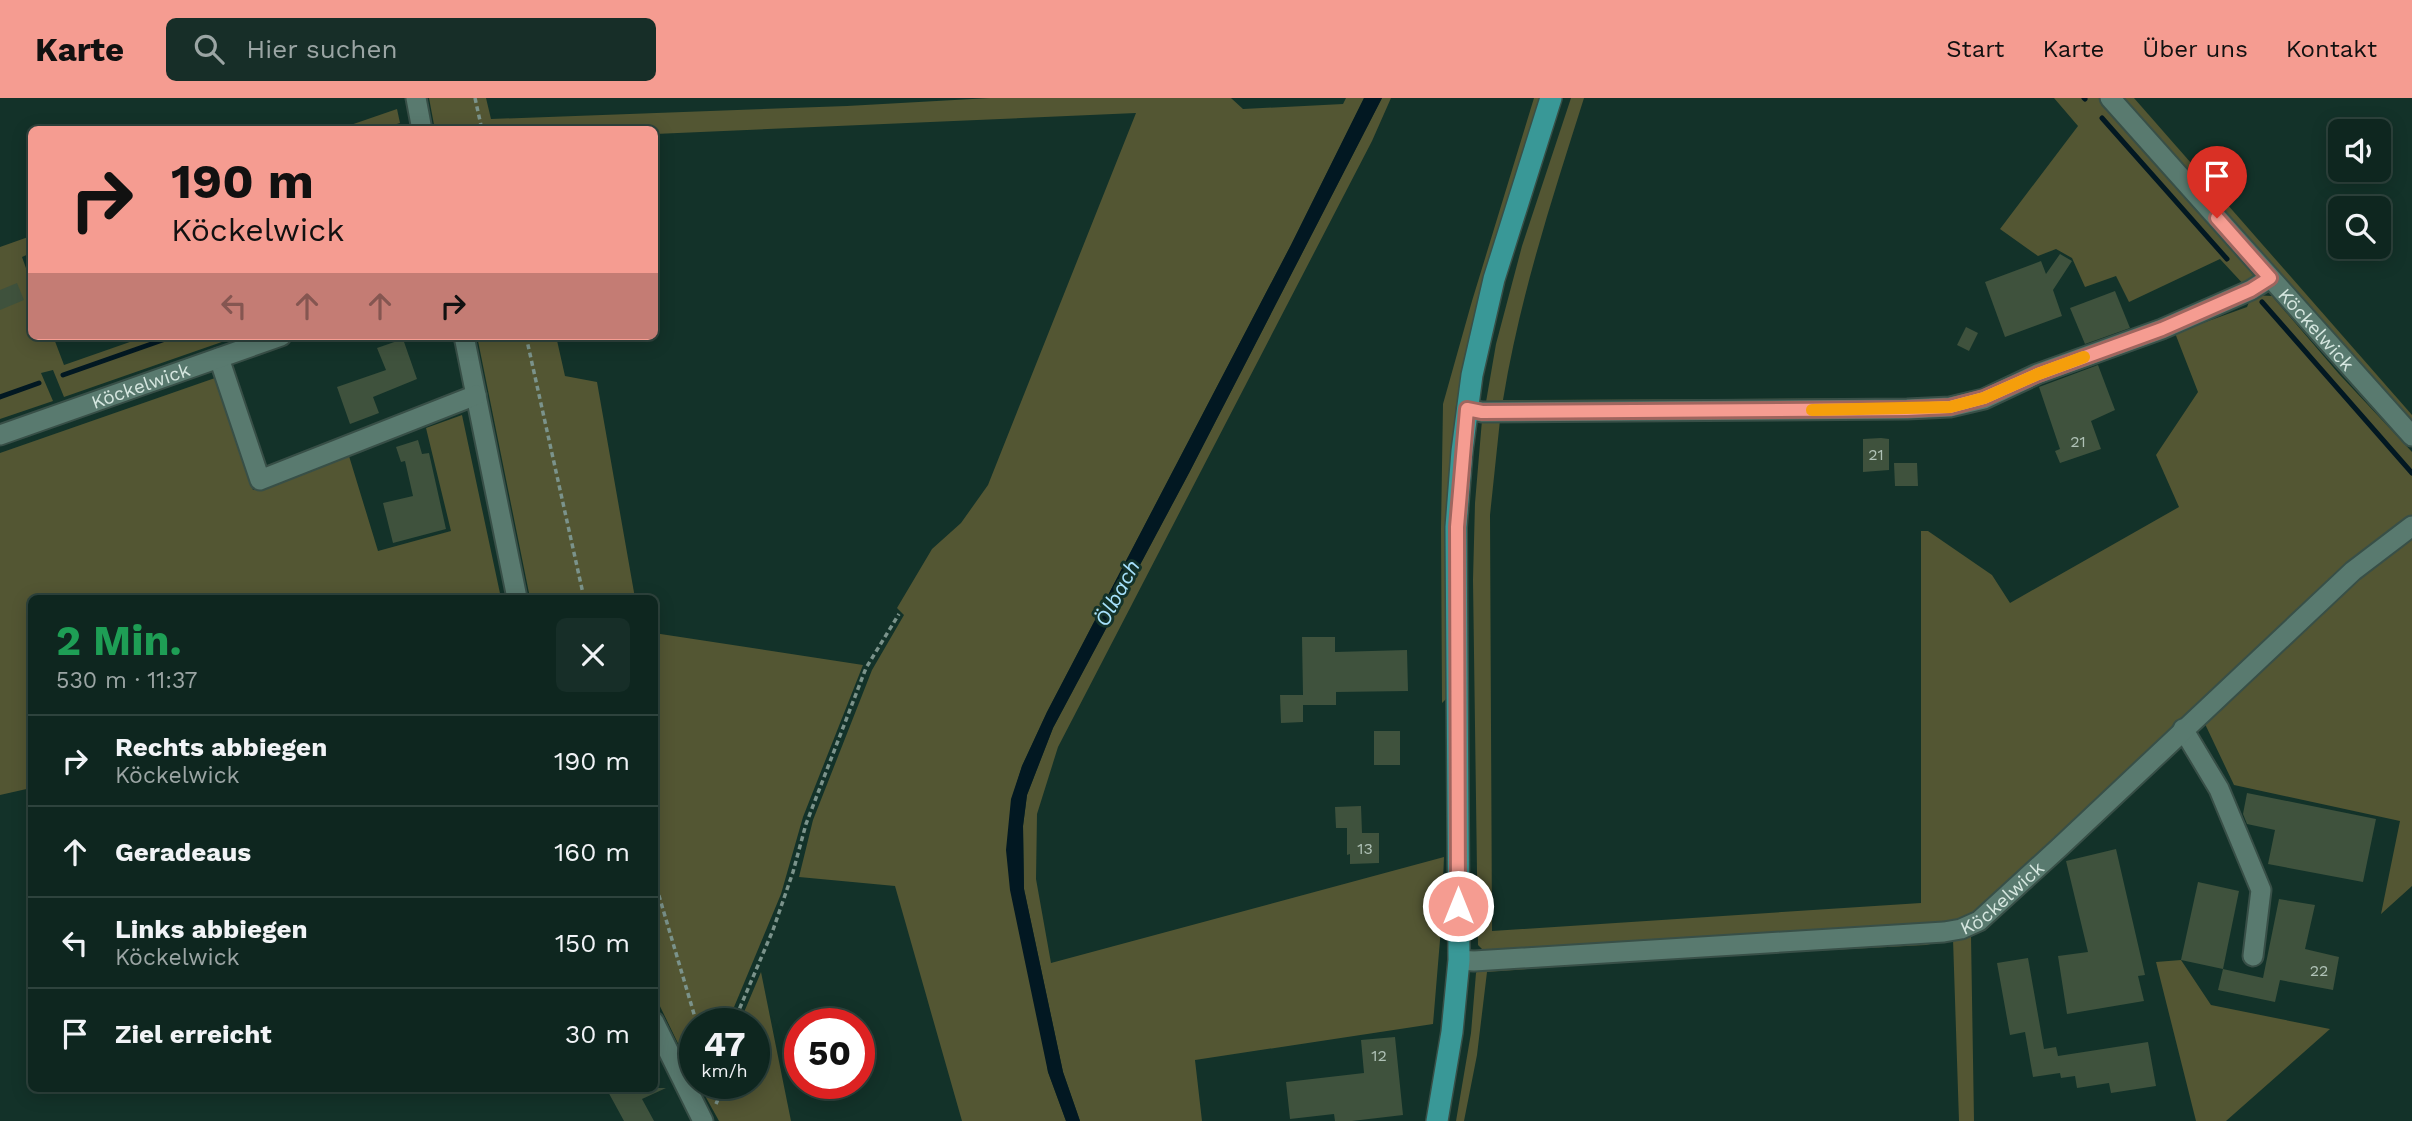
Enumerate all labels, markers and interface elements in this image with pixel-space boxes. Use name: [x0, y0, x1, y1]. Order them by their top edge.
search box: [166, 18, 656, 81]
text: Karte: [35, 30, 124, 69]
icon: search: [190, 30, 228, 68]
text: Hier suchen: [246, 34, 398, 64]
text: Start: [1946, 35, 2004, 63]
text: Karte: [2042, 35, 2104, 63]
text: Über uns: [2142, 35, 2248, 63]
text: Kontakt: [2286, 35, 2377, 63]
map controls: [2328, 119, 2391, 259]
button: sound: [2328, 119, 2391, 182]
pin: [2187, 146, 2247, 218]
text: 190 m: [171, 152, 314, 210]
icon: right: [56, 154, 147, 245]
icon: arrive: [2198, 157, 2236, 195]
button: search: [2328, 196, 2391, 259]
text: Köckelwick: [171, 211, 344, 249]
street label: Köckelwick: [2274, 283, 2360, 375]
icon: left: [215, 287, 253, 325]
icon: ahead: [288, 287, 326, 325]
icon: ahead: [361, 287, 399, 325]
icon: right: [434, 287, 472, 325]
street label: Köckelwick: [88, 357, 193, 413]
house number: 21: [2070, 432, 2086, 451]
house number: 21: [1868, 445, 1884, 464]
water label: Ölbach: [1089, 555, 1145, 631]
text: 2 Min.: [56, 616, 182, 665]
button: close: [556, 618, 630, 692]
text: 530 m · 11:37: [56, 667, 197, 694]
text: Rechts abbiegen: [115, 732, 327, 762]
icon: right: [56, 742, 94, 780]
text: 190 m: [554, 746, 630, 776]
text: Köckelwick: [115, 762, 240, 789]
icon: ahead: [56, 833, 94, 871]
text: Geradeaus: [115, 837, 251, 867]
text: 160 m: [554, 837, 630, 867]
house number: 13: [1357, 839, 1373, 858]
street label: Köckelwick: [1957, 856, 2049, 939]
position arrow: [1421, 869, 1495, 943]
text: Links abbiegen: [115, 914, 308, 944]
icon: left: [56, 924, 94, 962]
text: 150 m: [555, 928, 630, 958]
text: Köckelwick: [115, 944, 240, 971]
house number: 22: [2310, 961, 2328, 980]
speed limit sign: 50: [784, 1008, 875, 1099]
icon: arrive: [56, 1015, 94, 1053]
text: Ziel erreicht: [115, 1019, 272, 1049]
text: 30 m: [565, 1019, 630, 1049]
text: 47: [703, 1023, 746, 1065]
house number: 12: [1371, 1046, 1387, 1065]
text: km/h: [701, 1060, 748, 1081]

